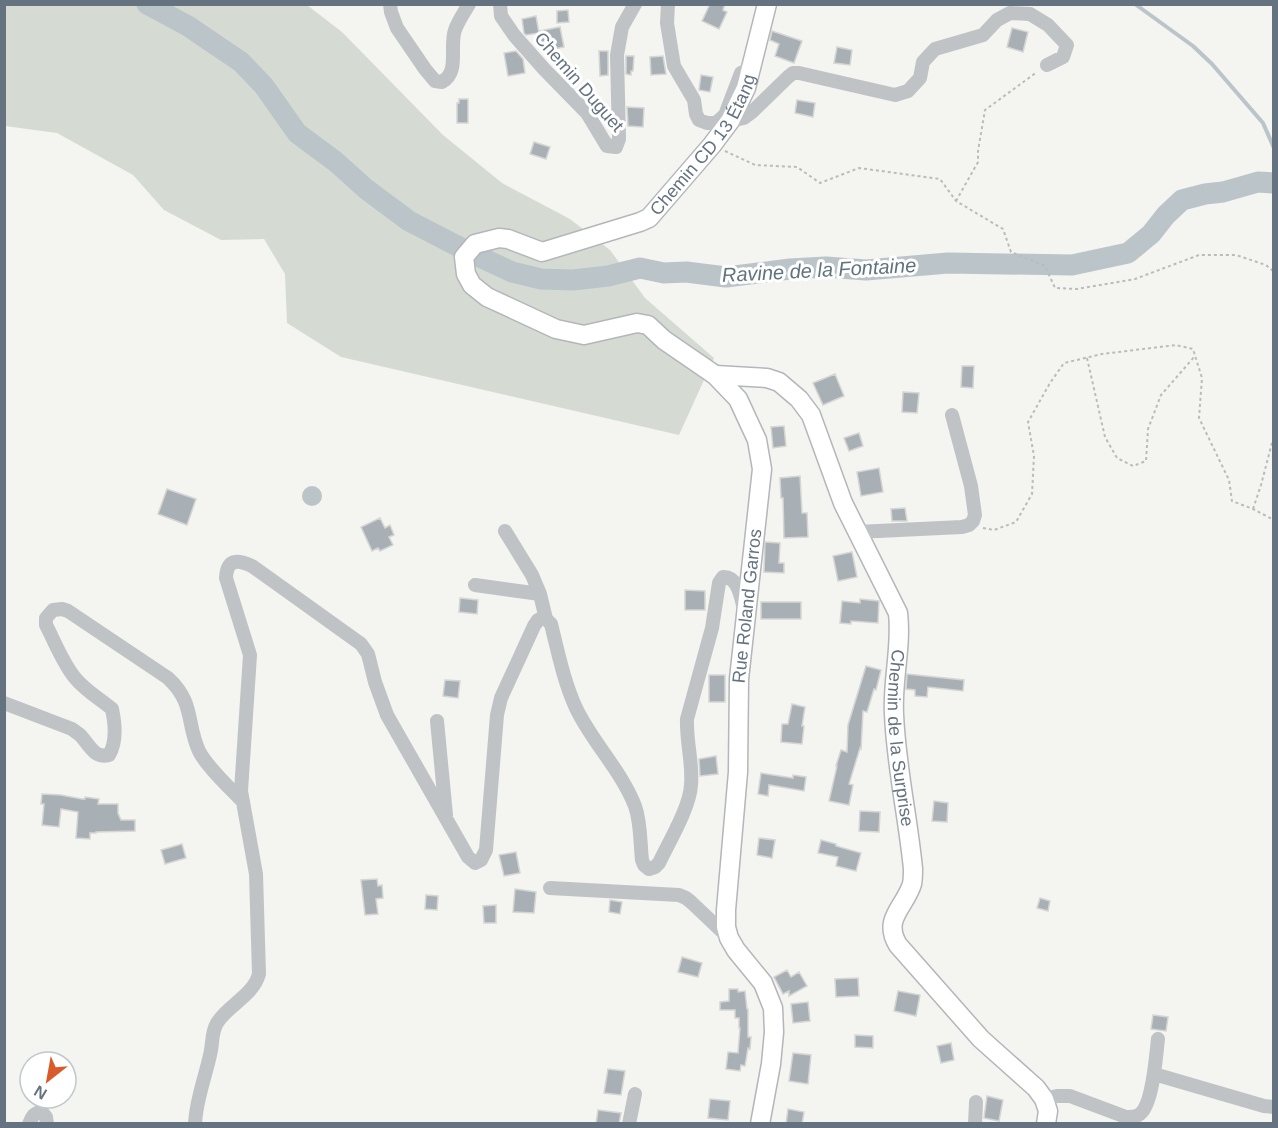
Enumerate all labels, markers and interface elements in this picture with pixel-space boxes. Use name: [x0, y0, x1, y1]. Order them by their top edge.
street label: Chemin Duguet: [530, 28, 628, 136]
street label: Chemin CD 13 Étang: [646, 72, 759, 219]
water label: Ravine de la Fontaine: [721, 254, 917, 286]
street label: Rue Roland Garros: [729, 528, 765, 684]
street label: Chemin de la Surprise: [884, 648, 918, 828]
north arrow: [18, 1050, 78, 1110]
text: N: [31, 1082, 50, 1103]

